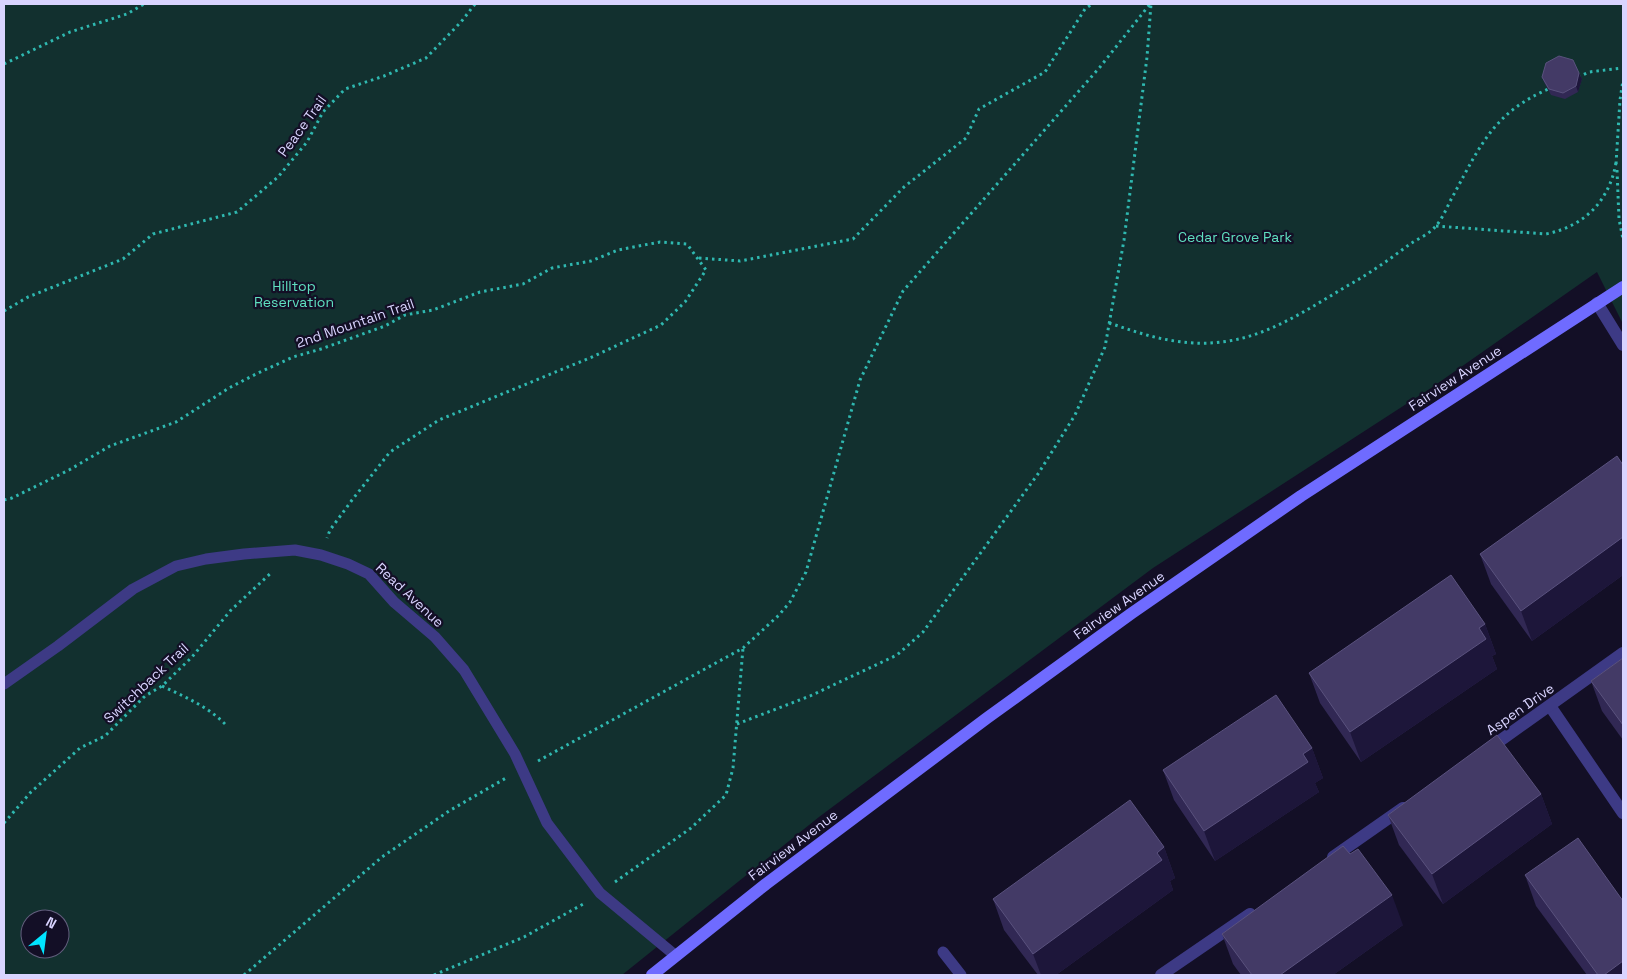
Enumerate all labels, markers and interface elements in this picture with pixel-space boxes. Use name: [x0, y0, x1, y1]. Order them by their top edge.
street label: Peace Trail: [274, 92, 330, 160]
park label: Cedar Grove Park: [1178, 228, 1293, 246]
park label: Hilltop Reservation: [254, 277, 334, 311]
street label: 2nd Mountain Trail: [293, 294, 417, 352]
street label: Fairview Avenue: [1405, 341, 1505, 415]
street label: Read Avenue: [372, 559, 448, 631]
street label: Fairview Avenue: [1070, 567, 1168, 643]
street label: Switchback Trail: [100, 639, 192, 727]
street label: Aspen Drive: [1482, 679, 1558, 739]
street label: Fairview Avenue: [745, 805, 841, 885]
north arrow: [20, 909, 70, 959]
text: N: [43, 912, 60, 933]

